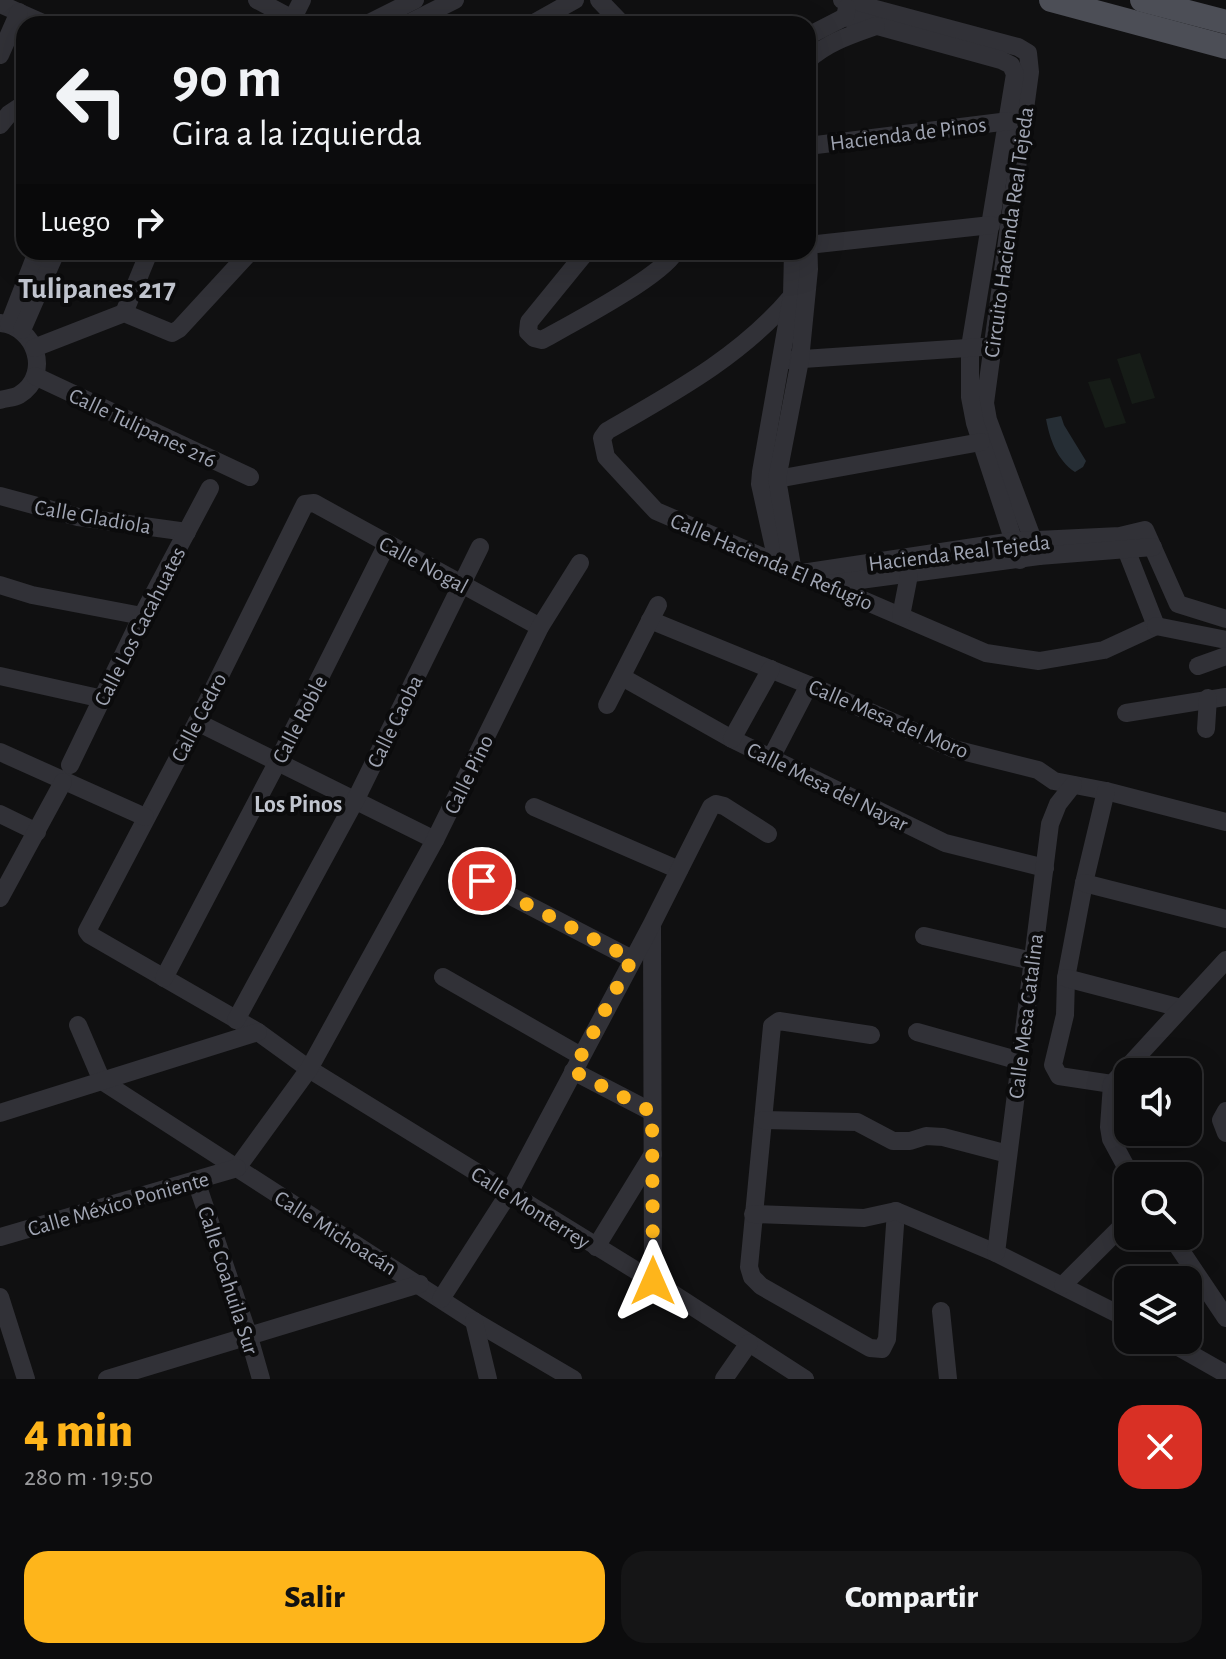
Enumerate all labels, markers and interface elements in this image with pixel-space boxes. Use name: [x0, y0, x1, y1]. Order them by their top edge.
icon: left: [40, 48, 144, 152]
text: 90 m: [172, 51, 282, 107]
street label: Circuito Hacienda Real Tejeda: [980, 105, 1037, 359]
street label: Hacienda de Pinos: [829, 113, 988, 155]
text: Gira a la izquierda: [172, 116, 422, 152]
icon: right: [127, 200, 171, 244]
text: Luego: [40, 207, 111, 237]
district label: Tulipanes 217: [18, 274, 176, 304]
street label: Calle Tulipanes 216: [66, 384, 220, 472]
street label: Calle Gladiola: [33, 496, 153, 538]
street label: Calle Hacienda El Refugio: [667, 509, 876, 615]
street label: Hacienda Real Tejeda: [867, 531, 1051, 575]
street label: Calle Nogal: [375, 532, 472, 598]
street label: Calle Los Cacahuates: [90, 543, 190, 710]
street label: Calle Cedro: [167, 669, 231, 766]
street label: Calle Roble: [268, 672, 331, 767]
street label: Calle Caoba: [363, 672, 427, 771]
street label: Calle Mesa del Moro: [806, 675, 972, 762]
street label: Calle Pino: [440, 731, 497, 818]
street label: Calle Mesa del Nayar: [743, 738, 912, 835]
district label: Los Pinos: [254, 793, 342, 817]
pin: [448, 847, 516, 915]
icon: arrive: [460, 859, 504, 903]
street label: Calle Mesa Catalina: [1005, 932, 1047, 1100]
map controls: [1114, 1058, 1202, 1354]
button: sound: [1114, 1058, 1202, 1146]
button: search: [1114, 1162, 1202, 1250]
street label: Calle Monterrey: [467, 1163, 594, 1253]
street label: Calle México Poniente: [25, 1168, 211, 1240]
street label: Calle Michoacán: [271, 1187, 400, 1279]
street label: Calle Coahuila Sur: [194, 1204, 262, 1357]
position arrow: [611, 1239, 695, 1323]
button: layers: [1114, 1266, 1202, 1354]
button: close: [1118, 1405, 1202, 1489]
text: 4 min: [24, 1408, 133, 1456]
text: 280 m · 19:50: [24, 1464, 153, 1490]
button: Salir: [24, 1551, 605, 1643]
button: Compartir: [621, 1551, 1202, 1643]

